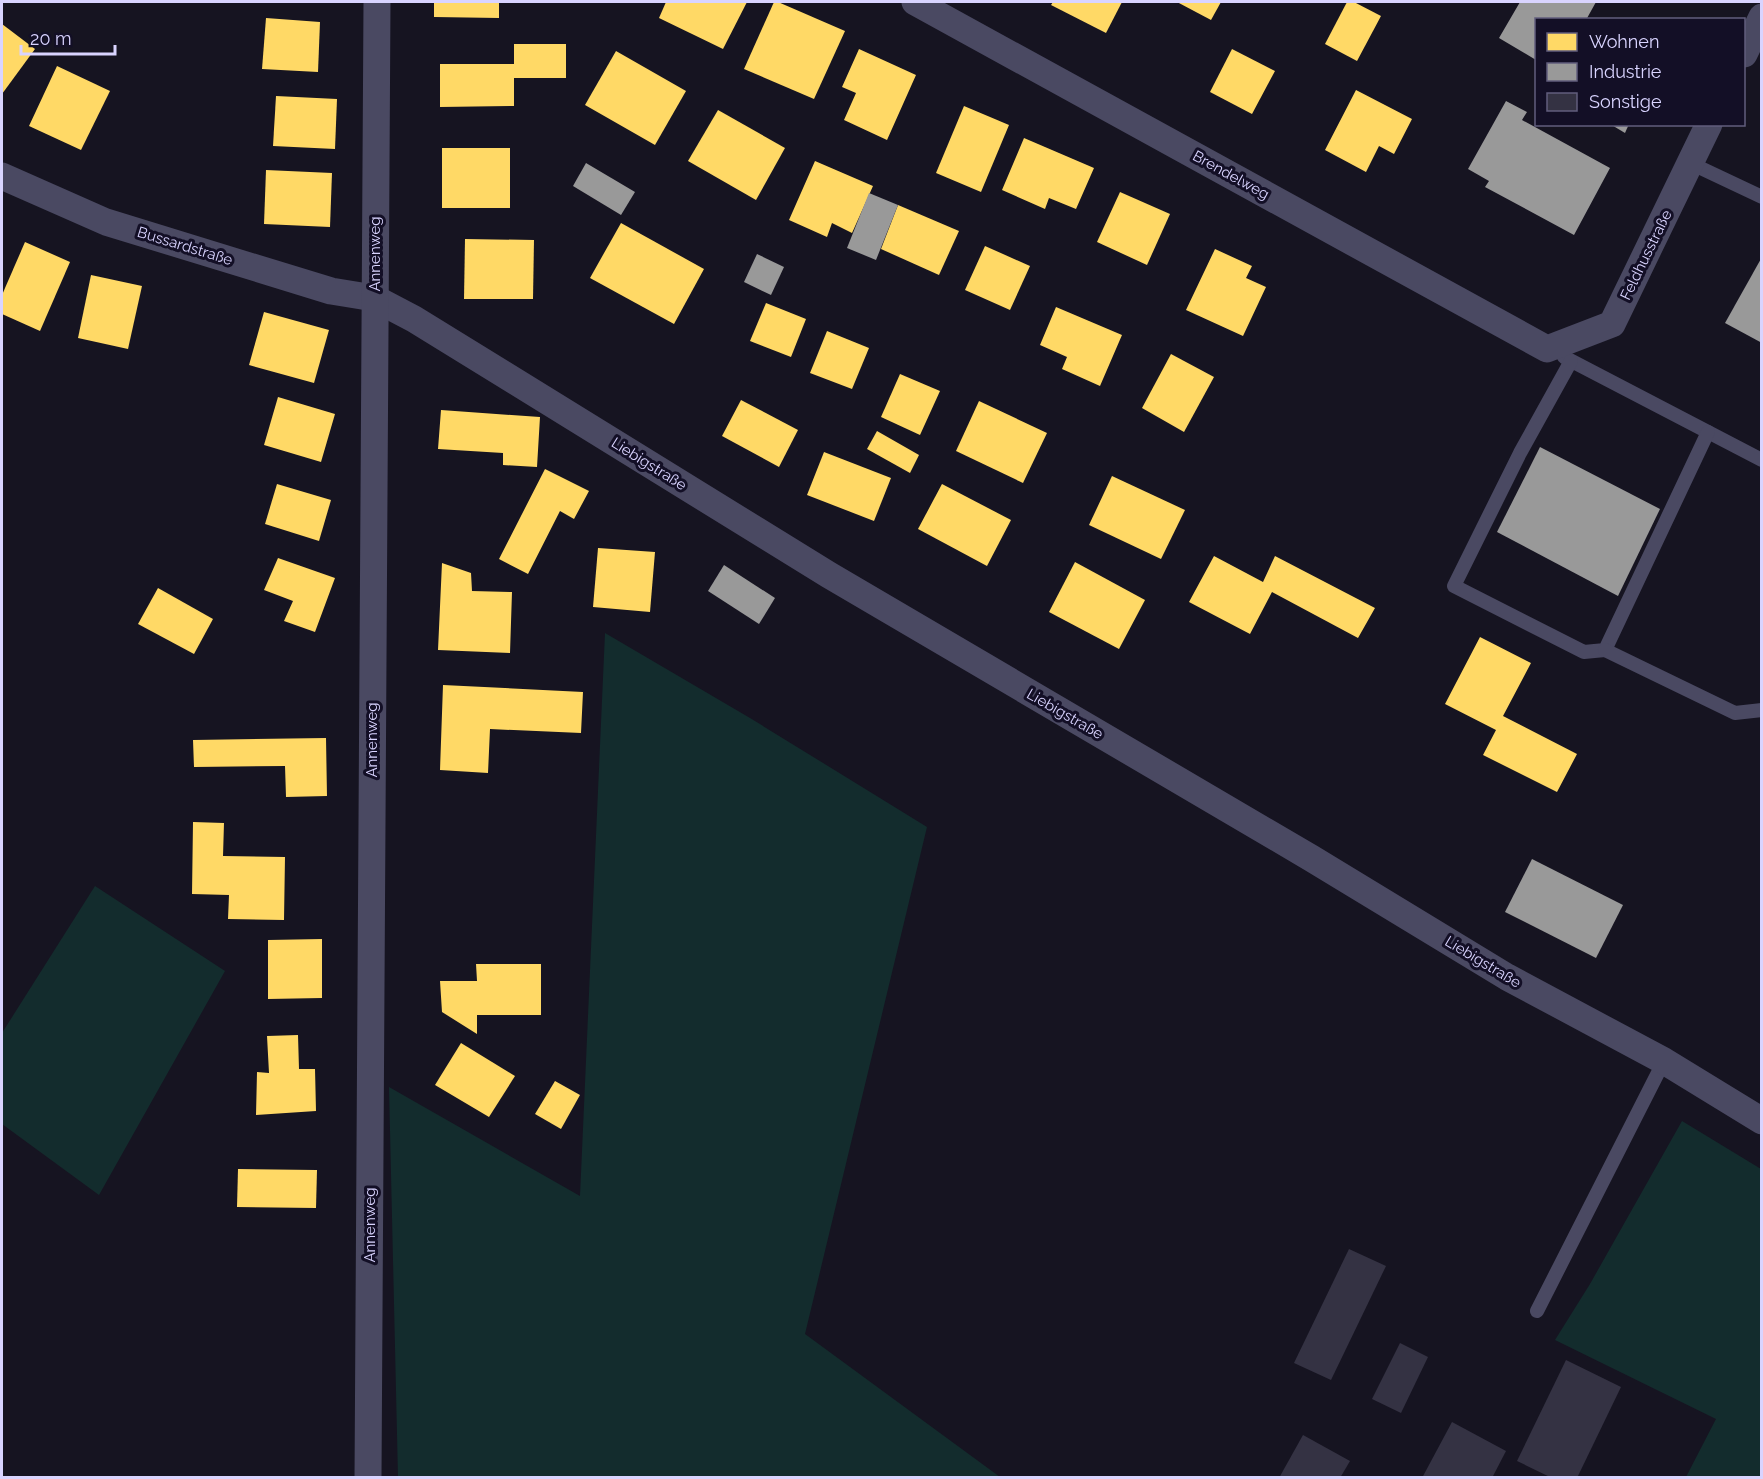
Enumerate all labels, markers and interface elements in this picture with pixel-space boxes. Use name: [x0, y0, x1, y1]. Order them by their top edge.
scale bar: [21, 18, 116, 56]
legend: [1535, 18, 1745, 126]
text: 20 m: [30, 28, 72, 49]
text: Wohnen: [1589, 31, 1659, 52]
text: Industrie: [1589, 61, 1662, 82]
text: Sonstige: [1589, 91, 1662, 112]
street label: Brendelweg: [1190, 147, 1272, 203]
street label: Feldhusstraße: [1616, 207, 1676, 303]
street label: Annenweg: [366, 216, 384, 292]
street label: Bussardstraße: [135, 223, 235, 269]
street label: Liebigstraße: [608, 434, 690, 494]
street label: Liebigstraße: [1024, 685, 1107, 743]
street label: Annenweg: [363, 702, 381, 778]
street label: Liebigstraße: [1442, 932, 1524, 992]
street label: Annenweg: [361, 1187, 379, 1263]

